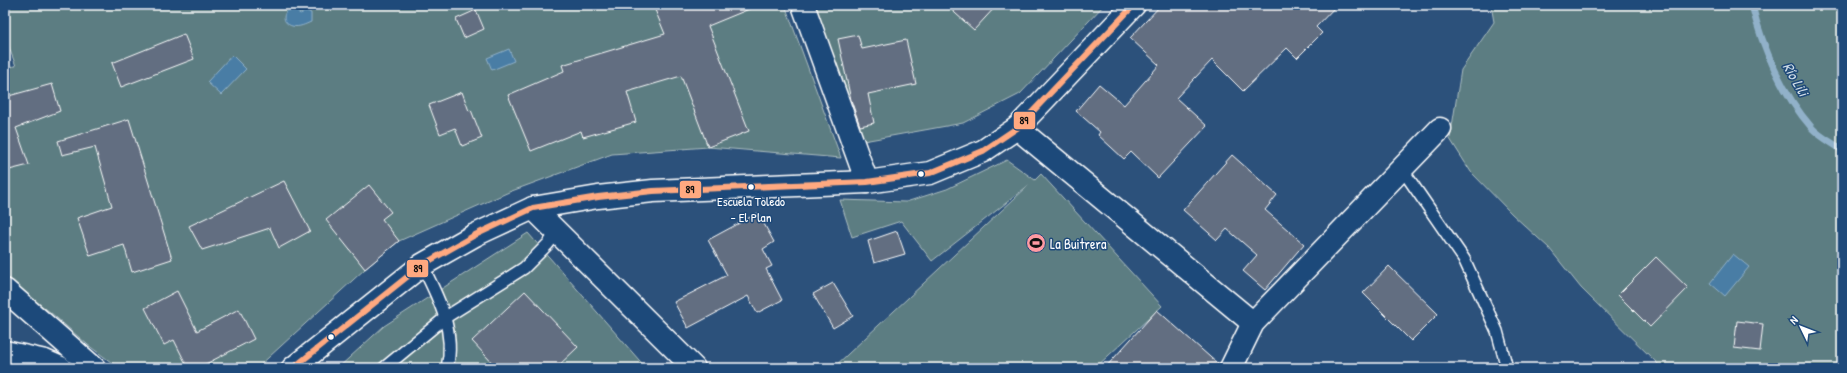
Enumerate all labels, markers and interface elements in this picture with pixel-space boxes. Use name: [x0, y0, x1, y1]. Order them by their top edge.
water label: Río Lili: [1778, 58, 1815, 101]
line badge: 89: [1013, 111, 1036, 130]
text: 89: [1020, 113, 1028, 127]
unlabelled marker: [916, 169, 926, 179]
line badge: 89: [679, 180, 702, 199]
text: 89: [686, 182, 694, 196]
marker: Escuela Toledo - El Plan: [746, 182, 756, 192]
place label: Escuela Toledo - El Plan: [717, 192, 785, 226]
sports icon: La Buitrera: [1025, 232, 1047, 254]
place label: La Buitrera: [1050, 234, 1107, 253]
line badge: 89: [406, 259, 429, 278]
text: 89: [414, 261, 422, 275]
north arrow: [1781, 307, 1821, 347]
text: N: [1787, 313, 1801, 327]
unlabelled marker: [326, 332, 336, 342]

